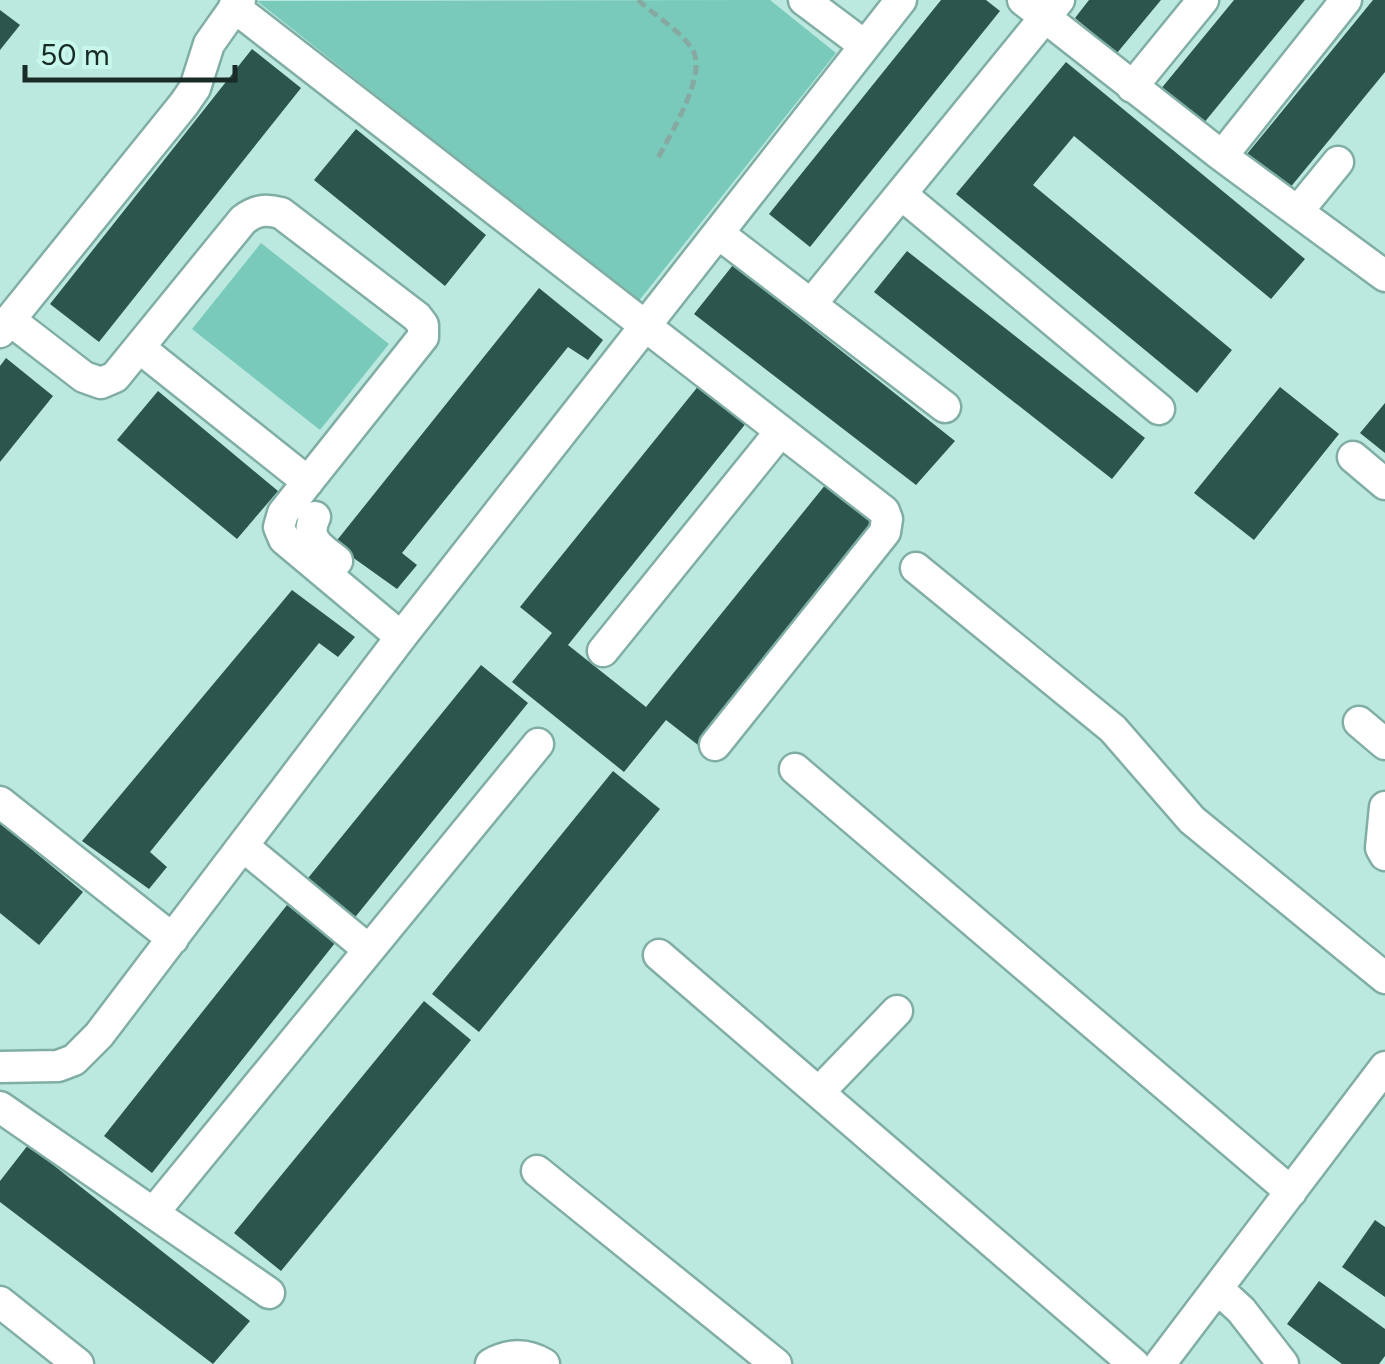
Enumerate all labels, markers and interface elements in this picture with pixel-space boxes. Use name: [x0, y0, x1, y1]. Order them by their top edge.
scale bar: [25, 20, 235, 82]
text: 50 m: [40, 36, 109, 73]

